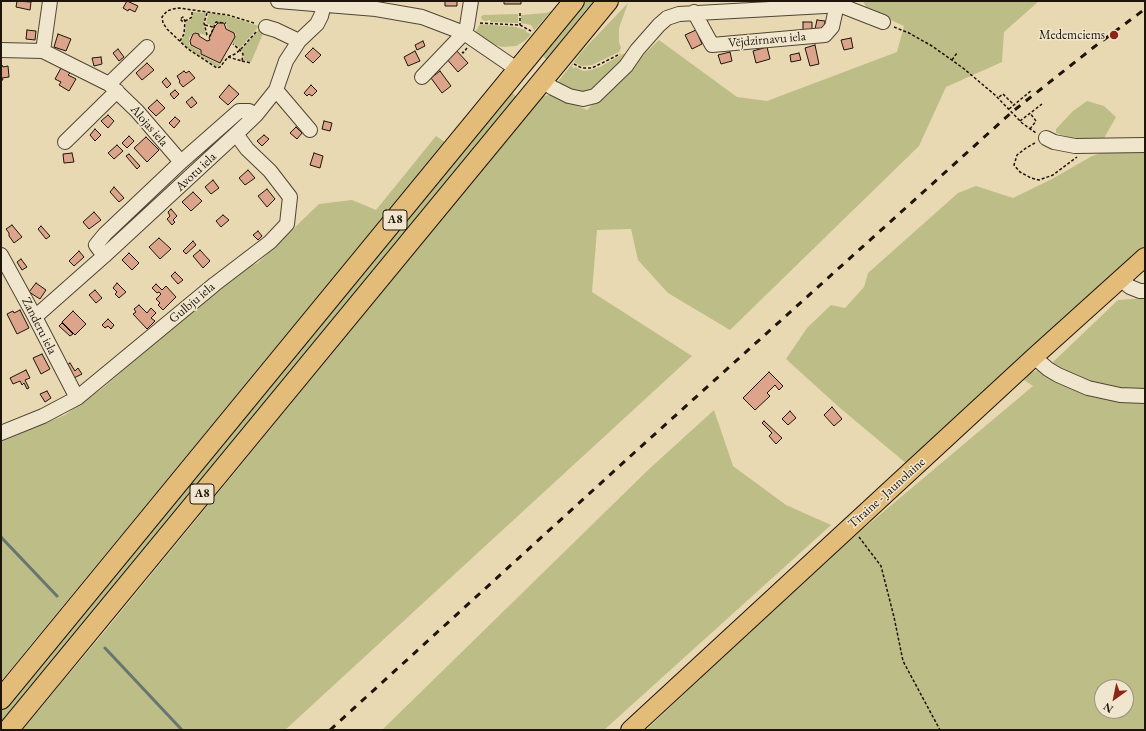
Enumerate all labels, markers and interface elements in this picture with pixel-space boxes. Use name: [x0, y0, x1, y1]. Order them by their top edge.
place label: Medemciems: [1039, 27, 1105, 43]
street label: Vējdzirnavu iela: [727, 29, 807, 51]
marker: Medemciems: [1108, 29, 1120, 41]
street label: Alojas iela: [127, 102, 171, 150]
street label: Avotu iela: [172, 149, 220, 195]
road number: A8: [383, 210, 407, 230]
street label: Gulbju iela: [166, 279, 218, 327]
street label: Zanderu iela: [18, 295, 60, 357]
street label: Tīraine - Jaunolaine: [845, 454, 929, 532]
road number: A8: [190, 484, 214, 504]
north arrow: [1094, 679, 1134, 719]
text: N: [1100, 700, 1116, 717]

